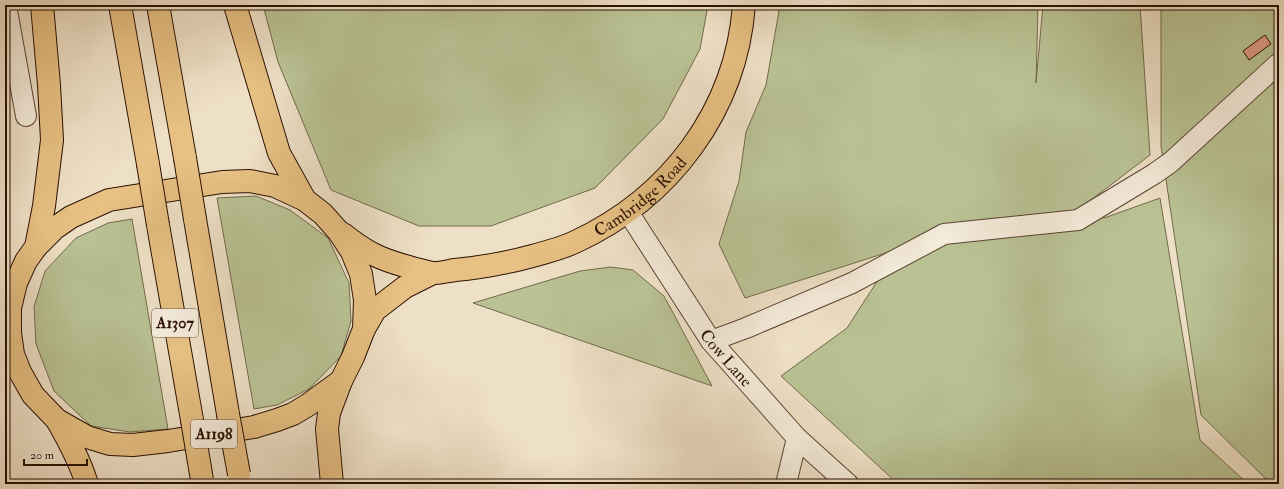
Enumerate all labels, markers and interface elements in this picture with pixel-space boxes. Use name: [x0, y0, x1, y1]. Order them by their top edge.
street label: Cambridge Road: [590, 152, 691, 241]
road number: A1307: [152, 309, 198, 337]
street label: Cow Lane: [696, 325, 757, 391]
road number: A1198: [191, 420, 237, 448]
scale bar: [24, 441, 87, 467]
text: 20 m: [30, 448, 55, 463]

